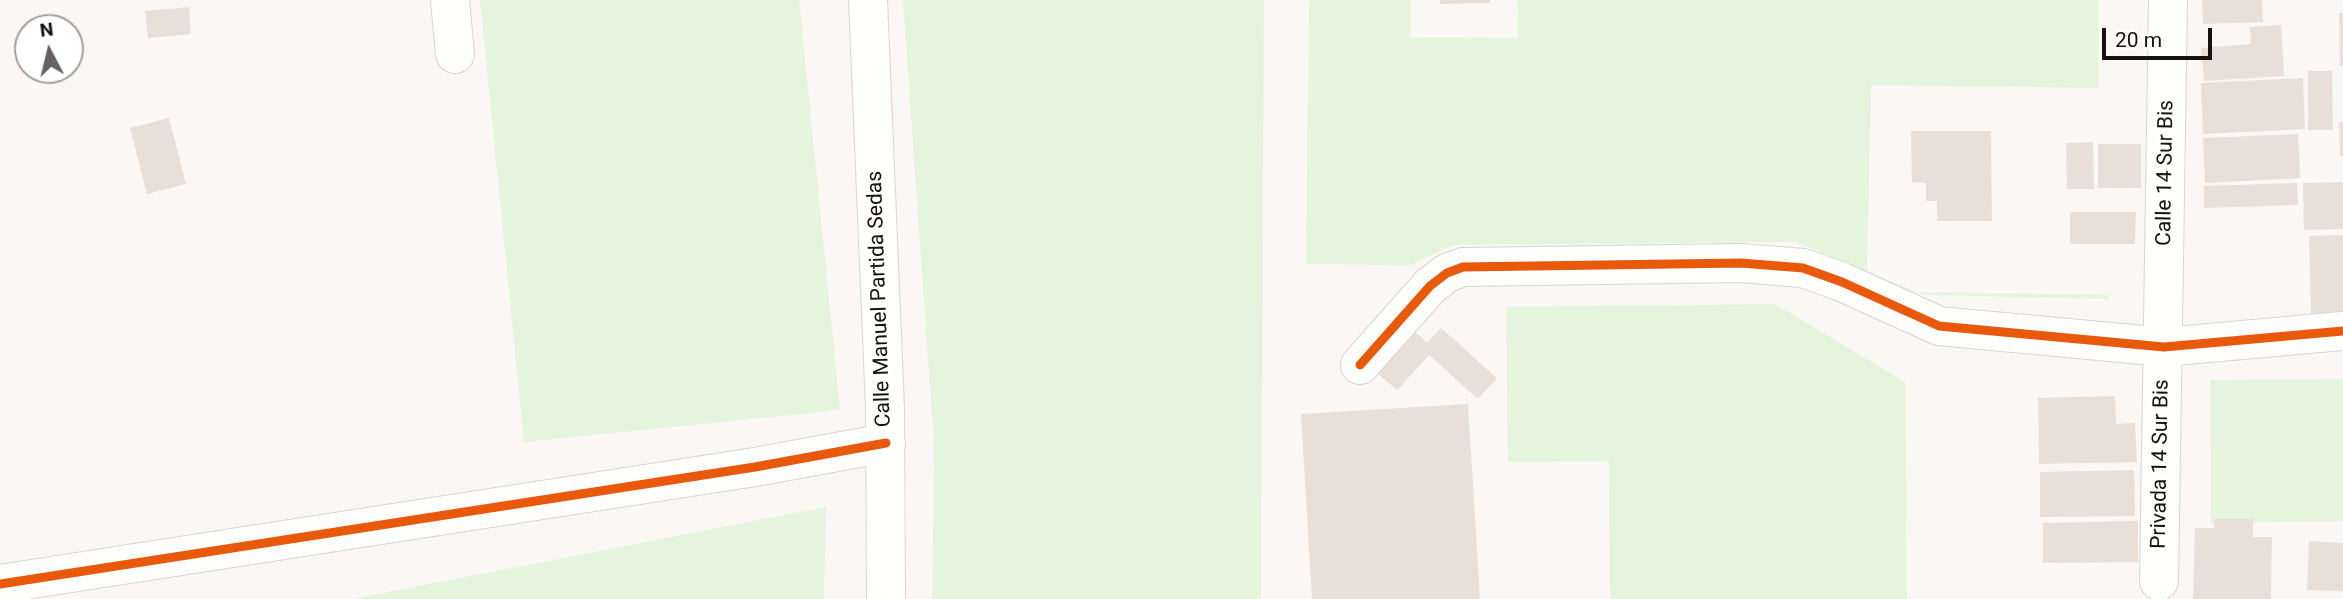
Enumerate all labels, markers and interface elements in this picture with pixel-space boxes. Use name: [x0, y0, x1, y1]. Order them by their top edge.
north arrow: [14, 14, 84, 84]
scale bar: [2105, 14, 2215, 58]
text: N: [39, 17, 55, 42]
text: 20 m: [2115, 28, 2162, 52]
street label: Calle 14 Sur Bis: [2152, 100, 2180, 246]
street label: Calle Manuel Partida Sedas: [863, 170, 897, 428]
street label: Privada 14 Sur Bis: [2147, 379, 2175, 549]

